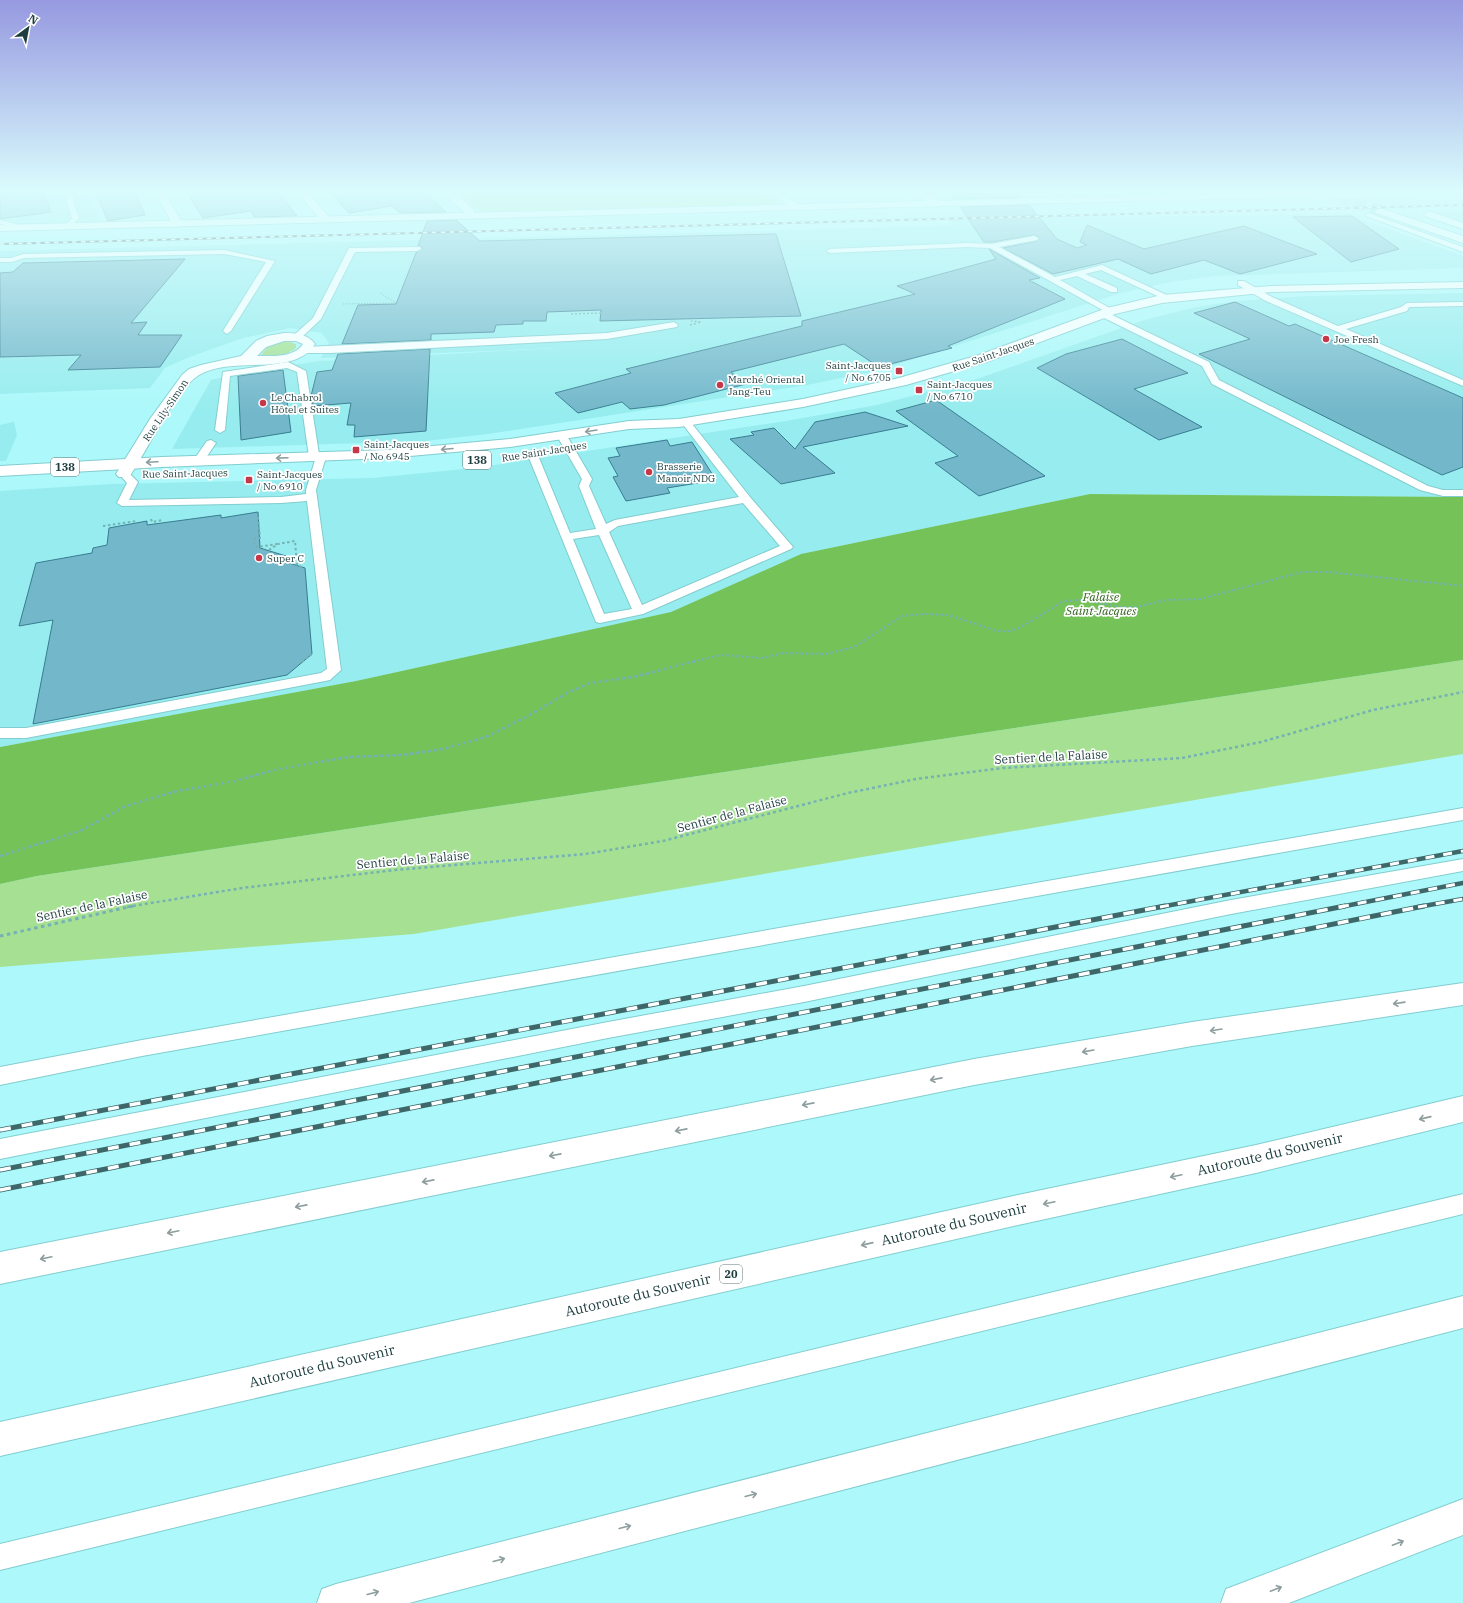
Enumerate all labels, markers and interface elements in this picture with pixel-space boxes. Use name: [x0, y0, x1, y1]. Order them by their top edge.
north arrow: [8, 8, 48, 48]
text: N: [26, 11, 41, 28]
place label: Joe Fresh: [1334, 333, 1379, 346]
street label: Rue Saint-Jacques: [951, 334, 1036, 375]
marker: Joe Fresh: [1321, 334, 1331, 344]
place label: Saint-Jacques / No 6705: [826, 359, 891, 384]
marker: Saint-Jacques / No 6705: [894, 366, 904, 376]
place label: Marché Oriental Jang-Teu: [728, 373, 804, 398]
street label: Rue Lily-Simon: [140, 376, 191, 444]
place label: Saint-Jacques / No 6710: [927, 378, 992, 403]
marker: Marché Oriental Jang-Teu: [715, 380, 725, 390]
marker: Saint-Jacques / No 6710: [914, 385, 924, 395]
place label: Le Chabrol Hôtel et Suites: [271, 391, 339, 416]
marker: Le Chabrol Hôtel et Suites: [258, 398, 268, 408]
one-way arrow: [585, 427, 598, 435]
place label: Saint-Jacques / No 6945: [364, 438, 429, 463]
street label: Rue Saint-Jacques: [501, 438, 588, 465]
marker: Saint-Jacques / No 6945: [351, 445, 361, 455]
one-way arrow: [441, 446, 454, 453]
road number: 138: [463, 451, 491, 469]
one-way arrow: [276, 454, 289, 462]
road number: 138: [51, 458, 79, 476]
one-way arrow: [146, 458, 159, 466]
place label: Brasserie Manoir NDG: [657, 460, 715, 485]
street label: Rue Saint-Jacques: [142, 466, 228, 481]
marker: Brasserie Manoir NDG: [644, 467, 654, 477]
place label: Saint-Jacques / No 6910: [257, 468, 322, 493]
marker: Saint-Jacques / No 6910: [244, 475, 254, 485]
place label: Super C: [267, 552, 304, 565]
marker: Super C: [254, 553, 264, 563]
park label: Falaise Saint-Jacques: [1065, 589, 1137, 618]
street label: Sentier de la Falaise: [994, 746, 1108, 767]
street label: Sentier de la Falaise: [675, 792, 788, 835]
street label: Sentier de la Falaise: [356, 847, 470, 872]
street label: Sentier de la Falaise: [35, 886, 149, 925]
one-way arrow: [1392, 999, 1405, 1007]
one-way arrow: [1210, 1026, 1223, 1034]
one-way arrow: [1082, 1047, 1095, 1055]
one-way arrow: [929, 1075, 942, 1083]
one-way arrow: [802, 1100, 815, 1108]
one-way arrow: [1419, 1115, 1432, 1123]
one-way arrow: [674, 1126, 687, 1134]
street label: Autoroute du Souvenir: [1195, 1128, 1345, 1180]
one-way arrow: [549, 1151, 562, 1159]
one-way arrow: [1169, 1172, 1182, 1180]
one-way arrow: [422, 1177, 435, 1185]
street label: Autoroute du Souvenir: [879, 1198, 1029, 1250]
one-way arrow: [1042, 1200, 1055, 1208]
one-way arrow: [295, 1203, 308, 1211]
one-way arrow: [167, 1228, 180, 1236]
one-way arrow: [861, 1240, 874, 1248]
one-way arrow: [40, 1255, 53, 1263]
road number: 20: [720, 1265, 742, 1283]
street label: Autoroute du Souvenir: [563, 1269, 713, 1321]
street label: Autoroute du Souvenir: [247, 1340, 397, 1392]
one-way arrow: [744, 1491, 757, 1498]
one-way arrow: [618, 1523, 631, 1531]
one-way arrow: [1391, 1538, 1403, 1546]
one-way arrow: [492, 1556, 505, 1563]
one-way arrow: [1270, 1585, 1282, 1593]
one-way arrow: [367, 1589, 380, 1596]

